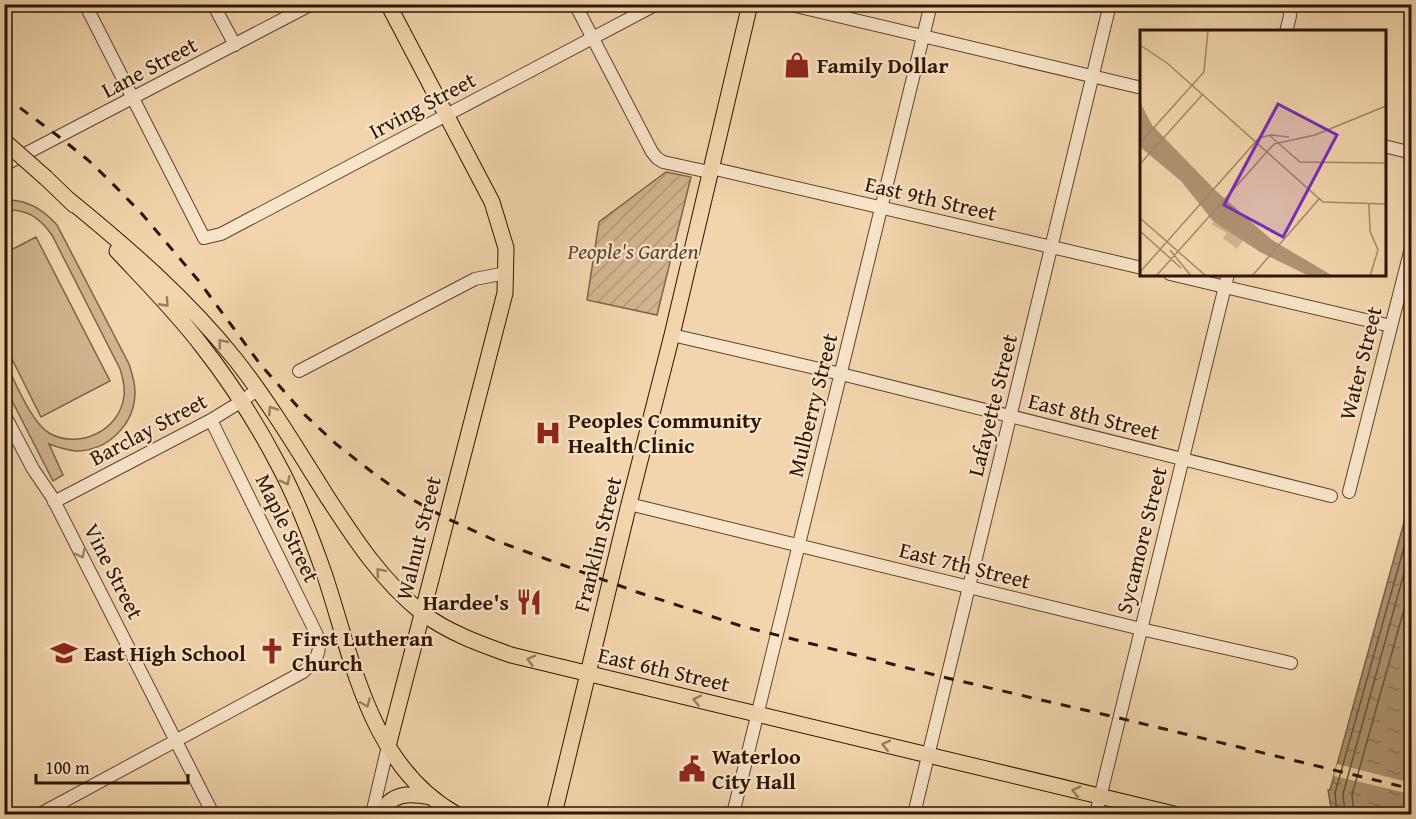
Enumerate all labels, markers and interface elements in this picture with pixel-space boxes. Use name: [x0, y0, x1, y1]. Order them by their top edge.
street label: Lane Street: [95, 28, 203, 106]
inset map: [1140, 30, 1386, 276]
place label: Family Dollar: [817, 49, 948, 81]
shop icon: Family Dollar: [782, 50, 812, 80]
street label: Irving Street: [363, 63, 481, 147]
street label: East 9th Street: [862, 167, 1000, 229]
park label: People's Garden: [566, 235, 699, 267]
one-way arrow: [158, 296, 169, 307]
street label: Water Street: [1330, 303, 1390, 423]
street label: Mulberry Street: [779, 329, 845, 480]
street label: Lafayette Street: [959, 330, 1025, 480]
one-way arrow: [218, 339, 229, 350]
street label: Barclay Street: [84, 384, 213, 473]
street label: East 8th Street: [1025, 384, 1163, 448]
place label: Peoples Community Health Clinic: [568, 404, 762, 461]
one-way arrow: [267, 406, 279, 416]
hospital icon: Peoples Community Health Clinic: [533, 418, 563, 448]
street label: Sycamore Street: [1107, 463, 1175, 617]
street label: Maple Street: [248, 468, 328, 588]
street label: Walnut Street: [387, 472, 449, 603]
street label: Franklin Street: [565, 473, 629, 615]
one-way arrow: [279, 474, 291, 485]
street label: Vine Street: [76, 518, 152, 625]
street label: East 7th Street: [896, 533, 1034, 597]
one-way arrow: [74, 547, 85, 558]
one-way arrow: [376, 568, 387, 579]
place label: Hardee's: [423, 586, 509, 618]
restaurant icon: Hardee's: [514, 587, 544, 617]
place label: First Lutheran Church: [292, 622, 433, 679]
church icon: First Lutheran Church: [257, 636, 287, 666]
place label: East High School: [84, 637, 246, 669]
school or university icon: East High School: [49, 638, 79, 668]
street label: East 6th Street: [595, 638, 733, 700]
one-way arrow: [527, 655, 537, 668]
one-way arrow: [692, 694, 702, 707]
one-way arrow: [359, 697, 371, 708]
place label: Waterloo City Hall: [712, 740, 801, 797]
one-way arrow: [881, 740, 891, 753]
scale bar: [36, 747, 188, 785]
text: 100 m: [45, 754, 90, 781]
public building icon: Waterloo City Hall: [677, 754, 707, 784]
one-way arrow: [1071, 785, 1081, 798]

